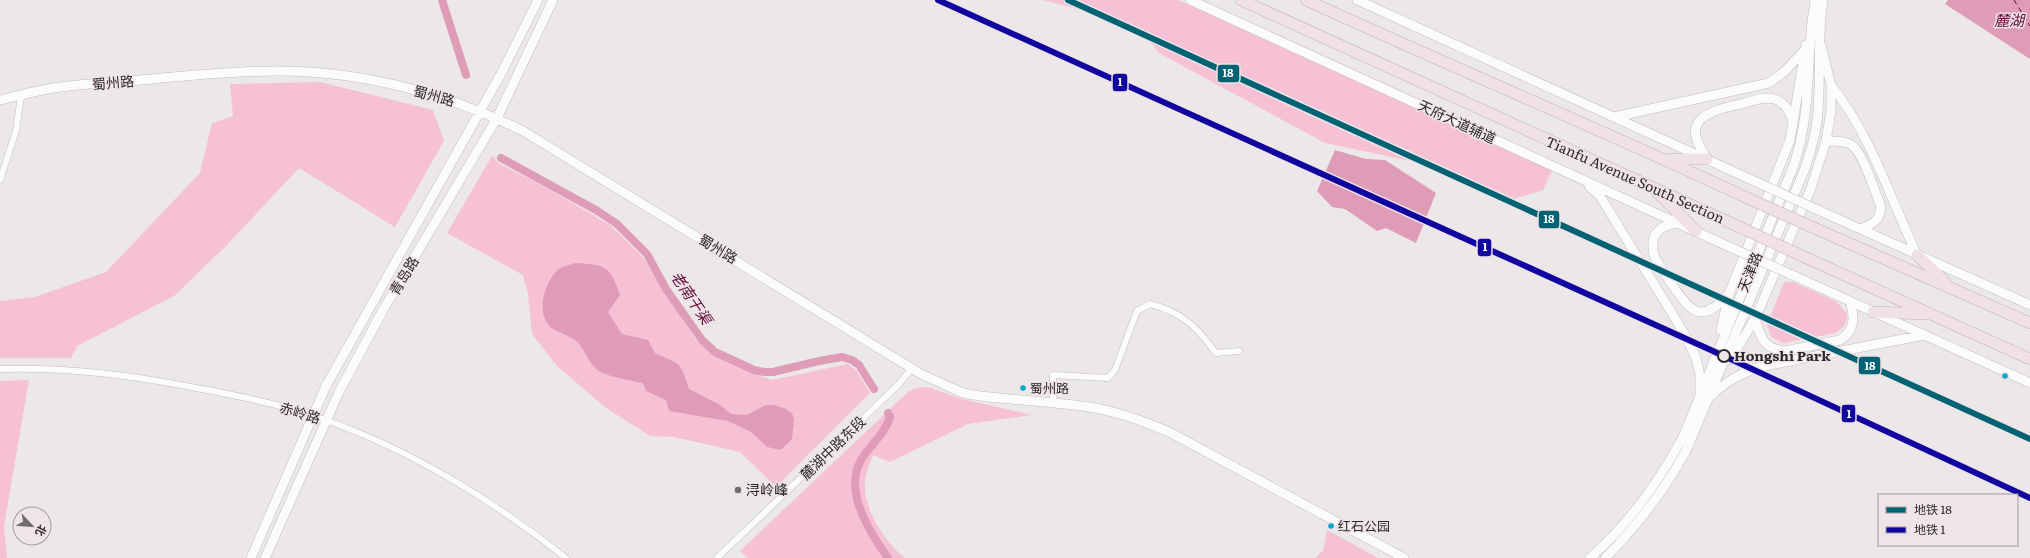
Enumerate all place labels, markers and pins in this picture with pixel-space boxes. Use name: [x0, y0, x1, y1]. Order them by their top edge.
place label: Hongshi Park: [1734, 345, 1831, 365]
marker: Hongshi Park: [1717, 349, 1731, 363]
unlabelled marker: [2000, 371, 2010, 381]
place label: 蜀州路: [1030, 378, 1069, 397]
marker: 蜀州路: [1018, 383, 1028, 393]
place label: 浔岭峰: [746, 479, 788, 499]
marker: 浔岭峰: [733, 485, 743, 495]
place label: 红石公园: [1338, 516, 1390, 535]
marker: 红石公园: [1326, 521, 1336, 531]

